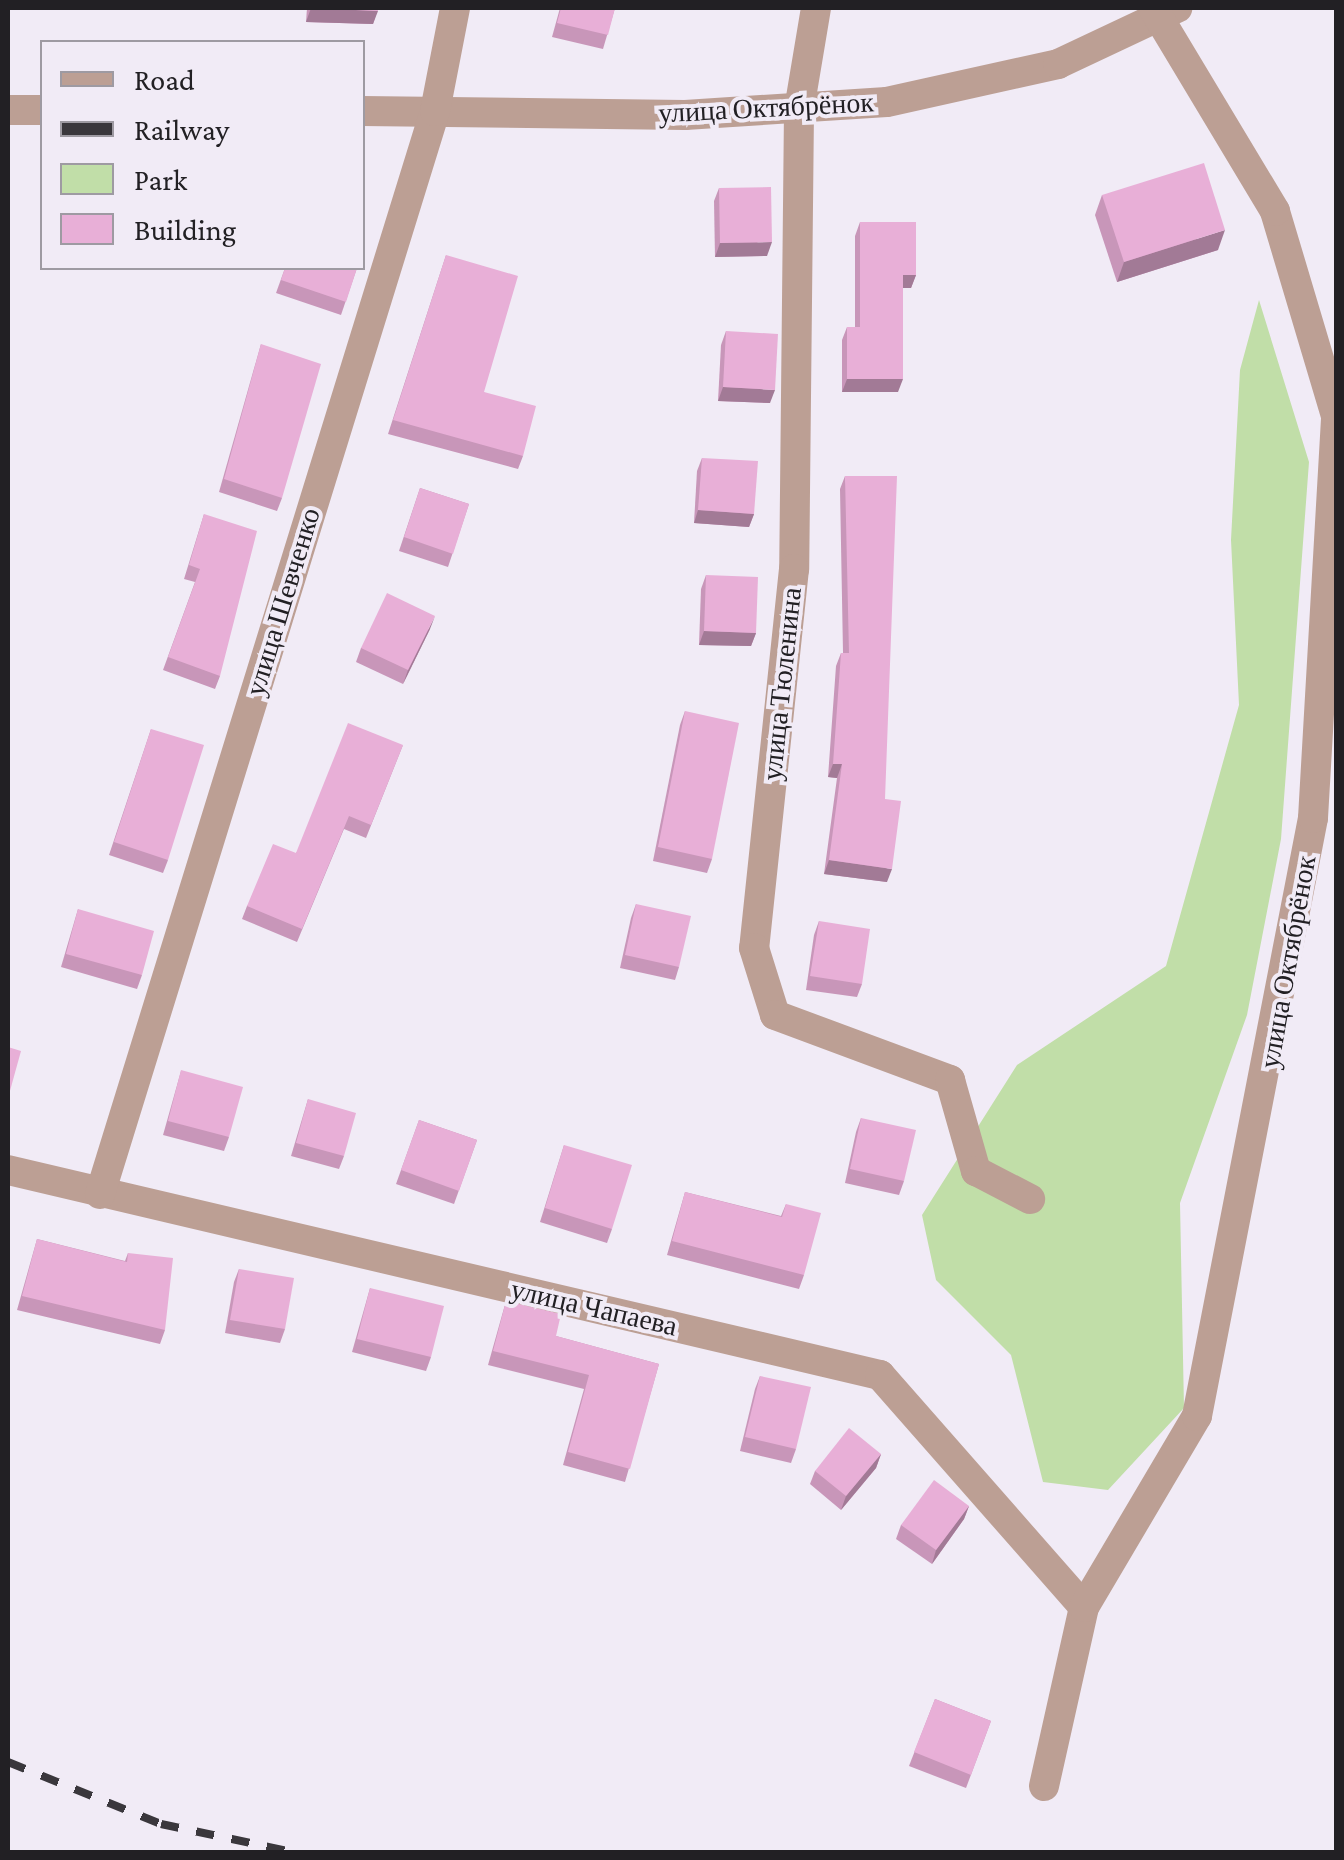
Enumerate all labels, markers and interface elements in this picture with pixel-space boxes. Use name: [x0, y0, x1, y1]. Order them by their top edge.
legend: [40, 40, 365, 270]
text: Road: [134, 63, 195, 96]
street label: улица Октябрёнок: [657, 86, 875, 130]
text: Railway: [134, 113, 229, 146]
text: Park: [134, 163, 187, 196]
text: Building: [134, 213, 236, 246]
street label: улица Шевченко: [238, 504, 328, 700]
street label: улица Тюленина: [755, 586, 809, 782]
street label: улица Октябрёнок: [1253, 853, 1323, 1071]
street label: улица Чапаева: [508, 1273, 680, 1343]

